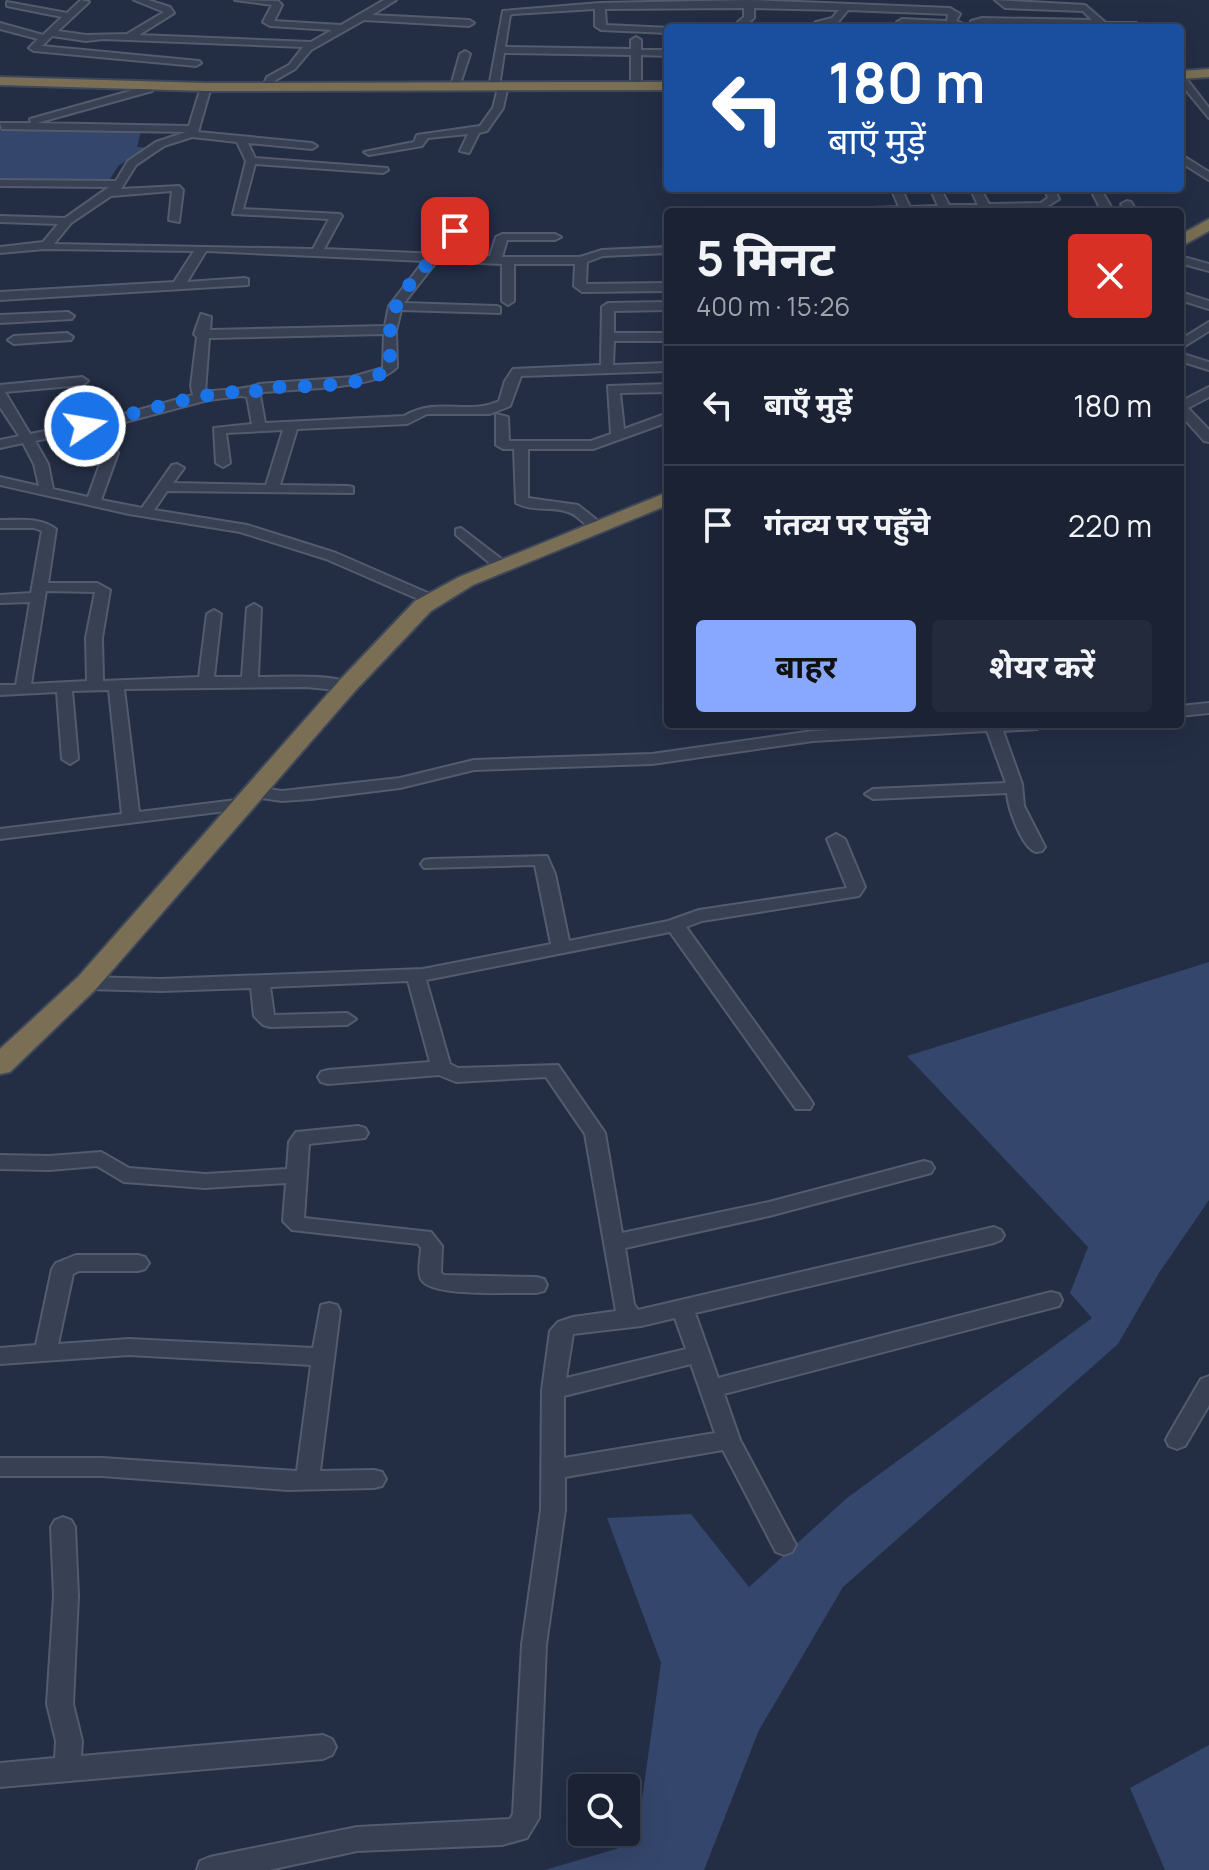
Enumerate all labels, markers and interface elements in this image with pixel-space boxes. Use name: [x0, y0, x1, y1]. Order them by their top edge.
text: 180 m: [828, 43, 985, 120]
icon: left: [696, 56, 800, 160]
text: बाएँ मुड़ें: [828, 116, 926, 165]
pin: [421, 197, 489, 265]
icon: arrive: [433, 209, 477, 253]
text: 5 मिनट: [696, 225, 834, 290]
button: close: [1068, 234, 1152, 318]
text: 400 m · 15:26: [696, 288, 850, 324]
icon: left: [696, 383, 740, 427]
text: बाएँ मुड़ें: [764, 383, 852, 424]
position arrow: [43, 384, 127, 468]
text: 180 m: [1073, 385, 1152, 426]
icon: arrive: [696, 503, 740, 547]
text: गंतव्य पर पहुँचे: [764, 503, 930, 544]
text: 220 m: [1068, 505, 1152, 546]
button: बाहर: [696, 620, 916, 712]
button: शेयर करें: [932, 620, 1152, 712]
map controls: [568, 1774, 640, 1846]
button: search: [568, 1774, 640, 1846]

